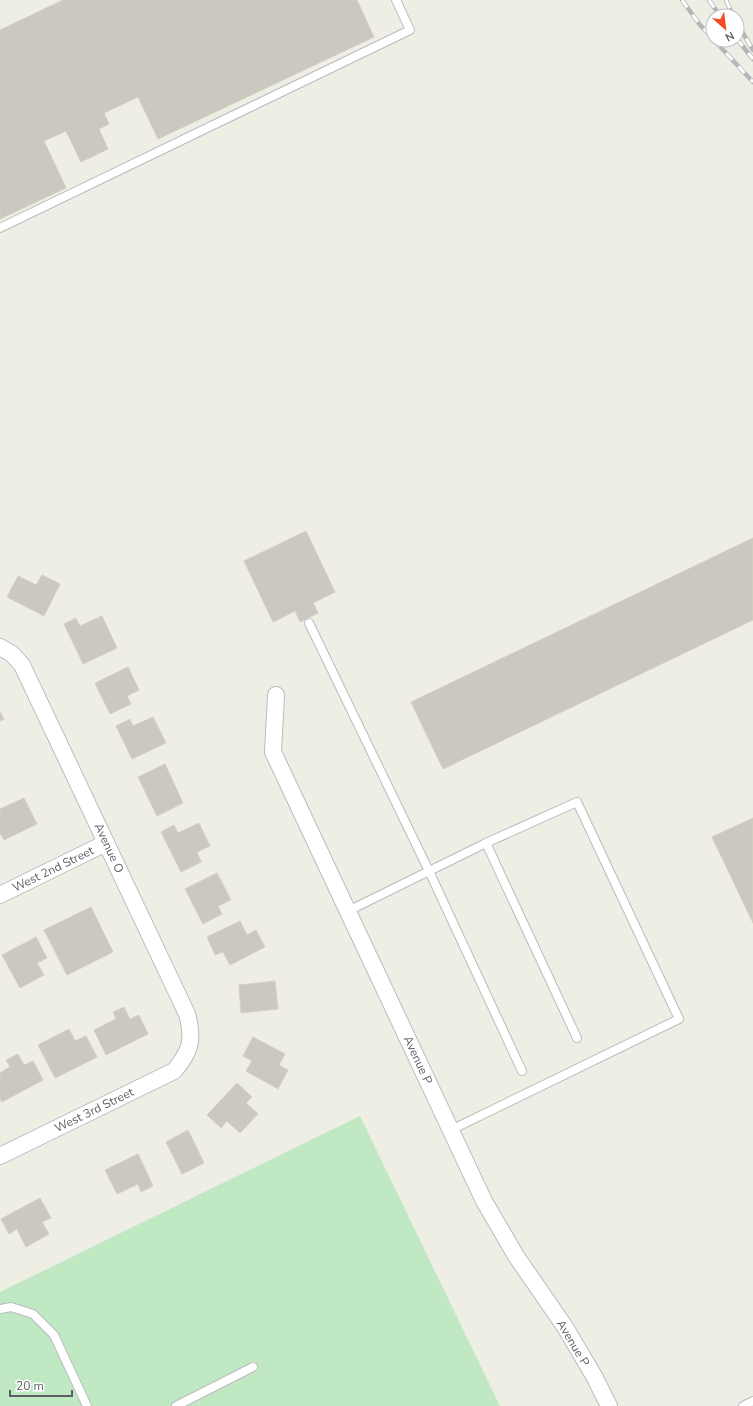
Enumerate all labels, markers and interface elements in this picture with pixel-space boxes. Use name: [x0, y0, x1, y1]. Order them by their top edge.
north arrow: [705, 8, 745, 48]
text: N: [722, 28, 737, 45]
street label: Avenue O: [91, 821, 127, 875]
street label: West 2nd Street: [10, 842, 97, 896]
street label: Avenue P: [400, 1033, 436, 1087]
street label: West 3rd Street: [52, 1084, 137, 1136]
street label: Avenue P: [553, 1317, 593, 1370]
scale bar: [10, 1372, 72, 1398]
text: 20 m: [16, 1378, 44, 1394]

